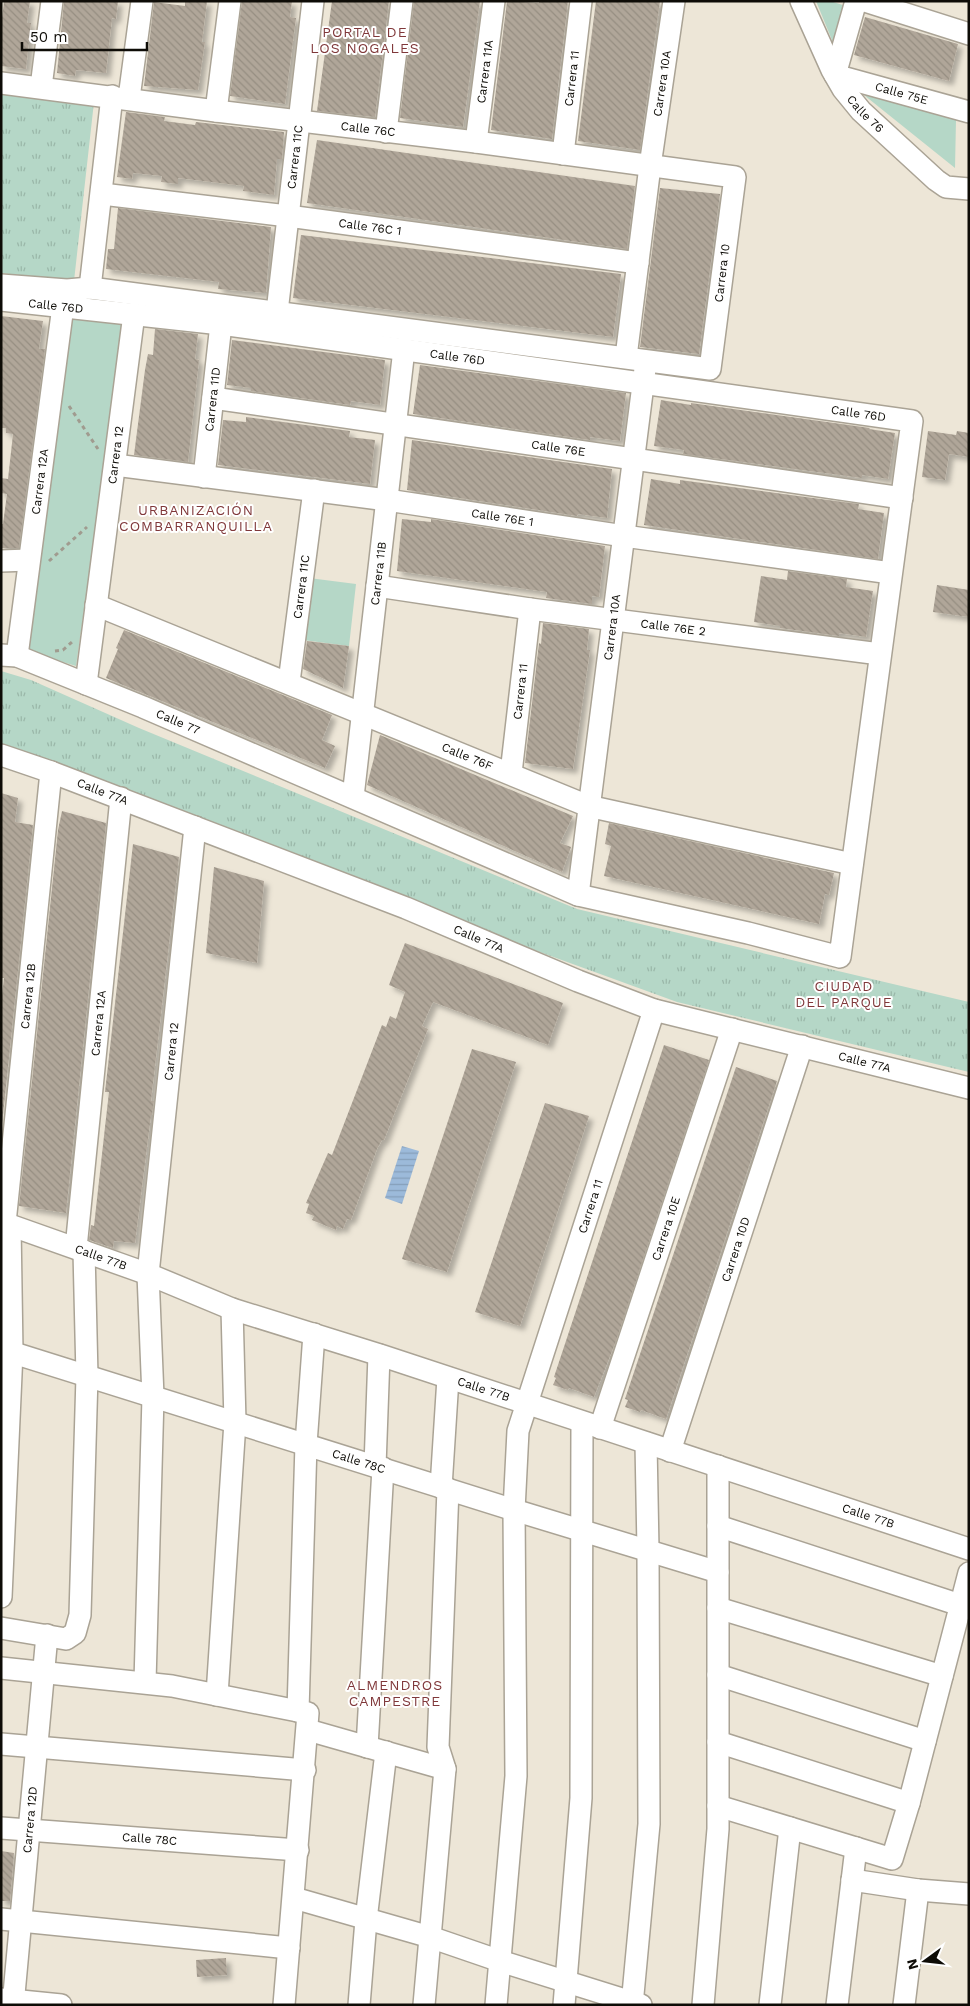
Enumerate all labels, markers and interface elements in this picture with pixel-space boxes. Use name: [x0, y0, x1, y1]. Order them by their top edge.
scale bar: [22, 20, 148, 52]
district label: PORTAL DE LOS NOGALES: [310, 24, 420, 56]
text: 50 m: [30, 28, 67, 46]
street label: Carrera 11A: [474, 39, 496, 104]
street label: Carrera 10A: [650, 49, 674, 117]
street label: Carrera 11: [562, 50, 582, 107]
street label: Calle 75E: [874, 79, 930, 107]
street label: Calle 76: [844, 92, 887, 135]
street label: Calle 76C: [340, 119, 396, 139]
street label: Carrera 11C: [284, 124, 306, 190]
street label: Calle 76C 1: [338, 216, 402, 238]
street label: Carrera 10: [711, 243, 733, 303]
street label: Calle 76D: [27, 296, 84, 316]
street label: Calle 76D: [429, 346, 486, 368]
street label: Carrera 11D: [202, 367, 223, 432]
street label: Calle 76D: [830, 403, 887, 424]
street label: Carrera 12: [105, 425, 126, 485]
street label: Calle 76E: [530, 437, 587, 459]
street label: Carrera 12A: [29, 448, 51, 515]
district label: URBANIZACIÓN COMBARRANQUILLA: [119, 502, 273, 534]
street label: Calle 76E 1: [470, 506, 535, 529]
street label: Carrera 11B: [368, 541, 389, 606]
street label: Carrera 11C: [290, 554, 312, 620]
street label: Carrera 10A: [601, 593, 623, 661]
street label: Calle 76E 2: [640, 616, 706, 639]
street label: Carrera 11: [510, 663, 531, 720]
street label: Calle 77: [154, 706, 202, 738]
street label: Calle 76F: [440, 740, 495, 773]
street label: Calle 77A: [75, 776, 130, 808]
street label: Calle 77A: [451, 922, 506, 956]
street label: Carrera 12B: [18, 962, 38, 1030]
district label: CIUDAD DEL PARQUE: [795, 978, 893, 1010]
street label: Carrera 12A: [88, 989, 109, 1057]
street label: Carrera 12: [161, 1022, 181, 1081]
street label: Calle 77A: [837, 1049, 892, 1075]
street label: Carrera 11: [575, 1178, 606, 1235]
street label: Carrera 10E: [649, 1195, 683, 1262]
street label: Carrera 10D: [719, 1215, 753, 1284]
street label: Calle 77B: [73, 1242, 129, 1273]
street label: Calle 77B: [456, 1374, 512, 1404]
street label: Calle 78C: [330, 1446, 387, 1476]
street label: Calle 77B: [840, 1501, 896, 1531]
district label: ALMENDROS CAMPESTRE: [347, 1677, 443, 1709]
street label: Carrera 12D: [20, 1786, 40, 1854]
street label: Calle 78C: [122, 1830, 178, 1848]
north arrow: [900, 1936, 950, 1986]
text: N: [903, 1957, 922, 1971]

